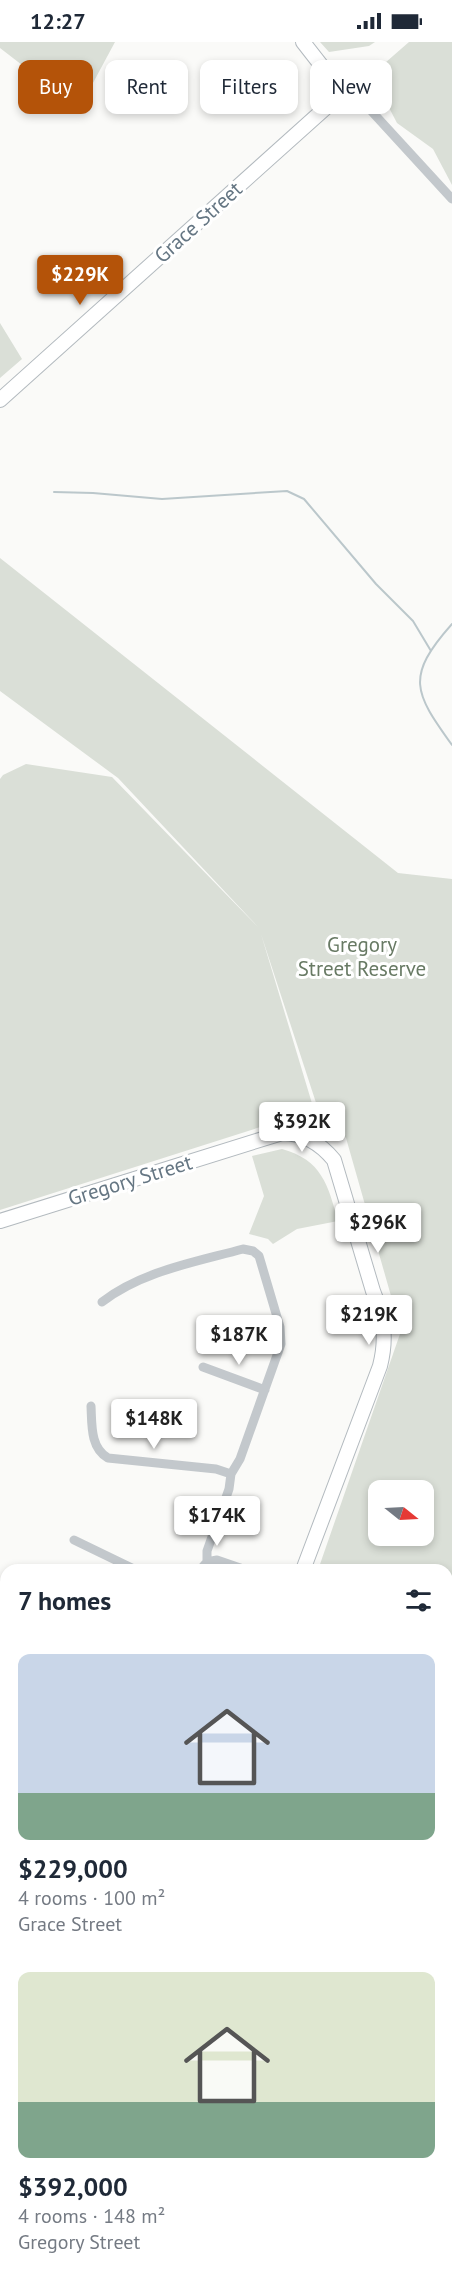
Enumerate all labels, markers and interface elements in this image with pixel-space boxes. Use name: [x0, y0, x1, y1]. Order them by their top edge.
text: 12:27: [30, 7, 86, 35]
chip: Buy: [18, 60, 93, 114]
chip: Rent: [105, 60, 188, 114]
chip: Filters: [200, 60, 298, 114]
chip: New: [310, 60, 392, 114]
street label: Grace Street: [148, 175, 248, 269]
pin: $229K: [38, 255, 122, 306]
text: $229K: [51, 261, 109, 287]
park label: Gregory Street Reserve: [298, 931, 426, 982]
pin: $392K: [260, 1102, 344, 1153]
text: $392K: [273, 1108, 331, 1134]
street label: Gregory Street: [65, 1148, 195, 1212]
pin: $296K: [336, 1203, 420, 1254]
text: $296K: [349, 1209, 407, 1235]
pin: $219K: [327, 1295, 411, 1346]
text: $219K: [340, 1301, 398, 1327]
pin: $187K: [197, 1315, 281, 1366]
text: $187K: [210, 1321, 268, 1347]
pin: $148K: [112, 1399, 196, 1450]
text: $148K: [125, 1405, 183, 1431]
north arrow: [368, 1480, 434, 1546]
map controls: [368, 1480, 434, 1546]
pin: $174K: [175, 1496, 259, 1547]
text: $174K: [188, 1502, 246, 1528]
text: 7 homes: [18, 1584, 111, 1617]
icon: filters: [402, 1584, 435, 1617]
icon: home: [173, 1693, 281, 1801]
text: $229,000: [18, 1852, 128, 1885]
text: 4 rooms · 100 m²: [18, 1885, 165, 1911]
text: Grace Street: [18, 1911, 122, 1937]
icon: home: [173, 2011, 281, 2119]
text: $392,000: [18, 2170, 128, 2203]
text: 4 rooms · 148 m²: [18, 2203, 165, 2229]
text: Gregory Street: [18, 2229, 140, 2255]

